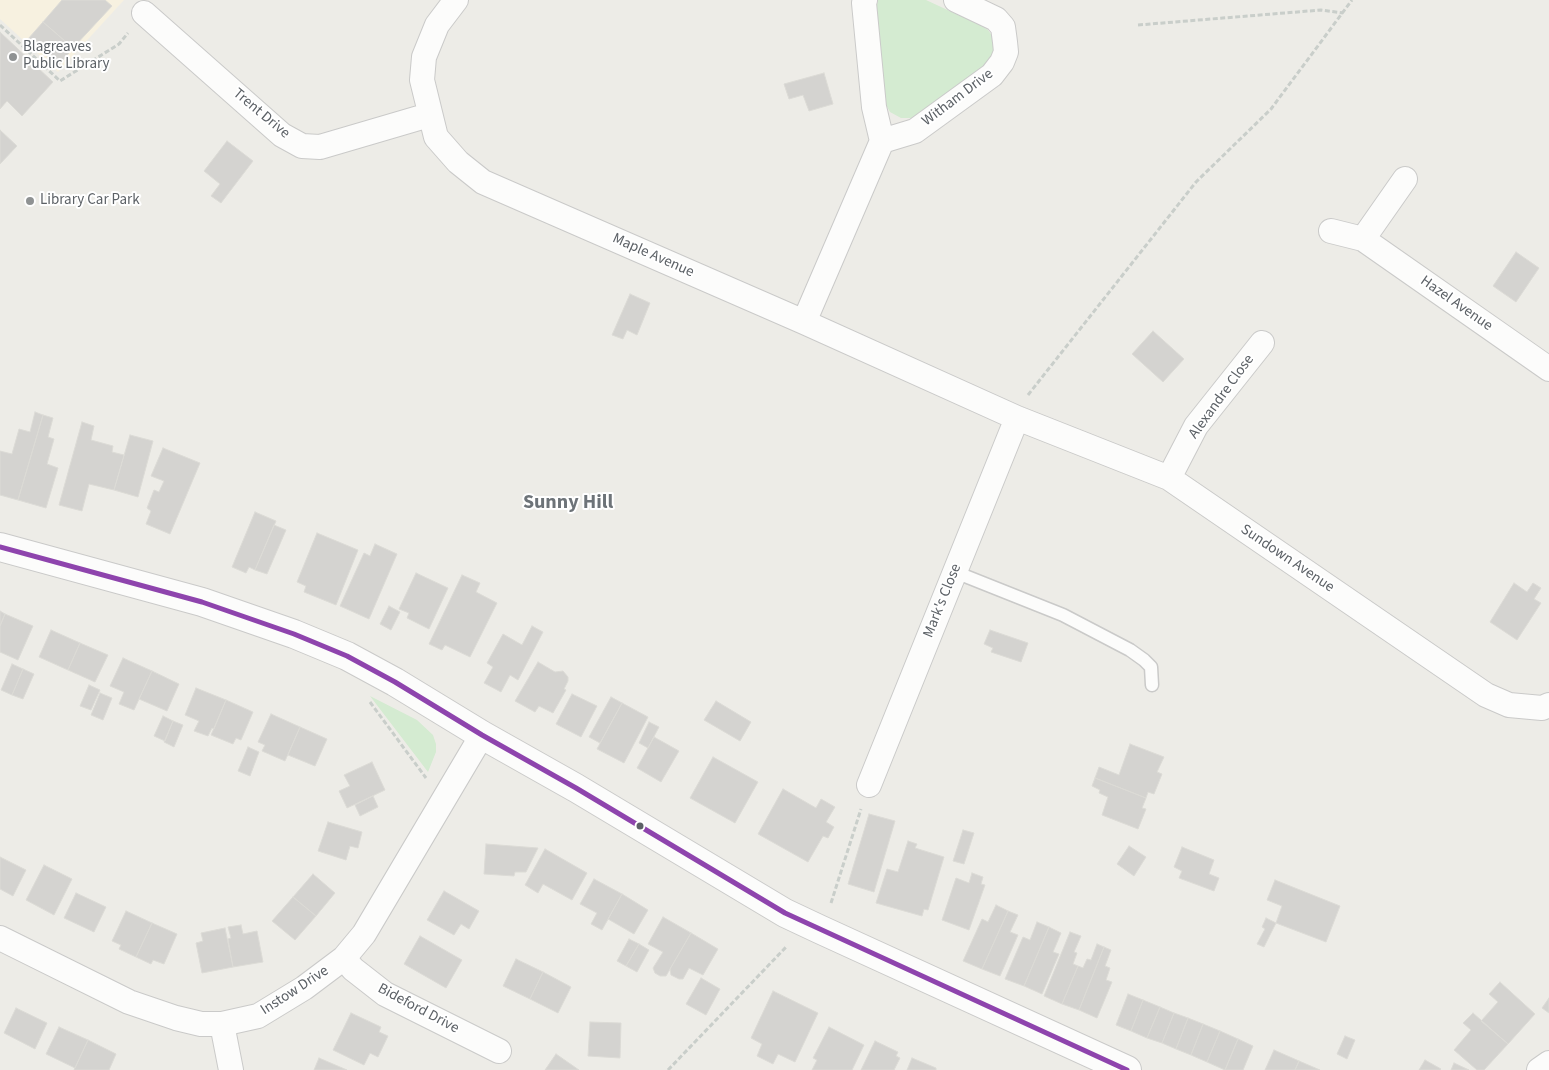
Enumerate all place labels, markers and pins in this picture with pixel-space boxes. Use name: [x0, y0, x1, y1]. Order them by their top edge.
place label: Blagreaves Public Library: [23, 39, 110, 74]
marker: Blagreaves Public Library: [7, 51, 19, 63]
place label: Library Car Park: [40, 192, 140, 210]
marker: Library Car Park: [24, 195, 36, 207]
unlabelled marker: [635, 821, 645, 831]

